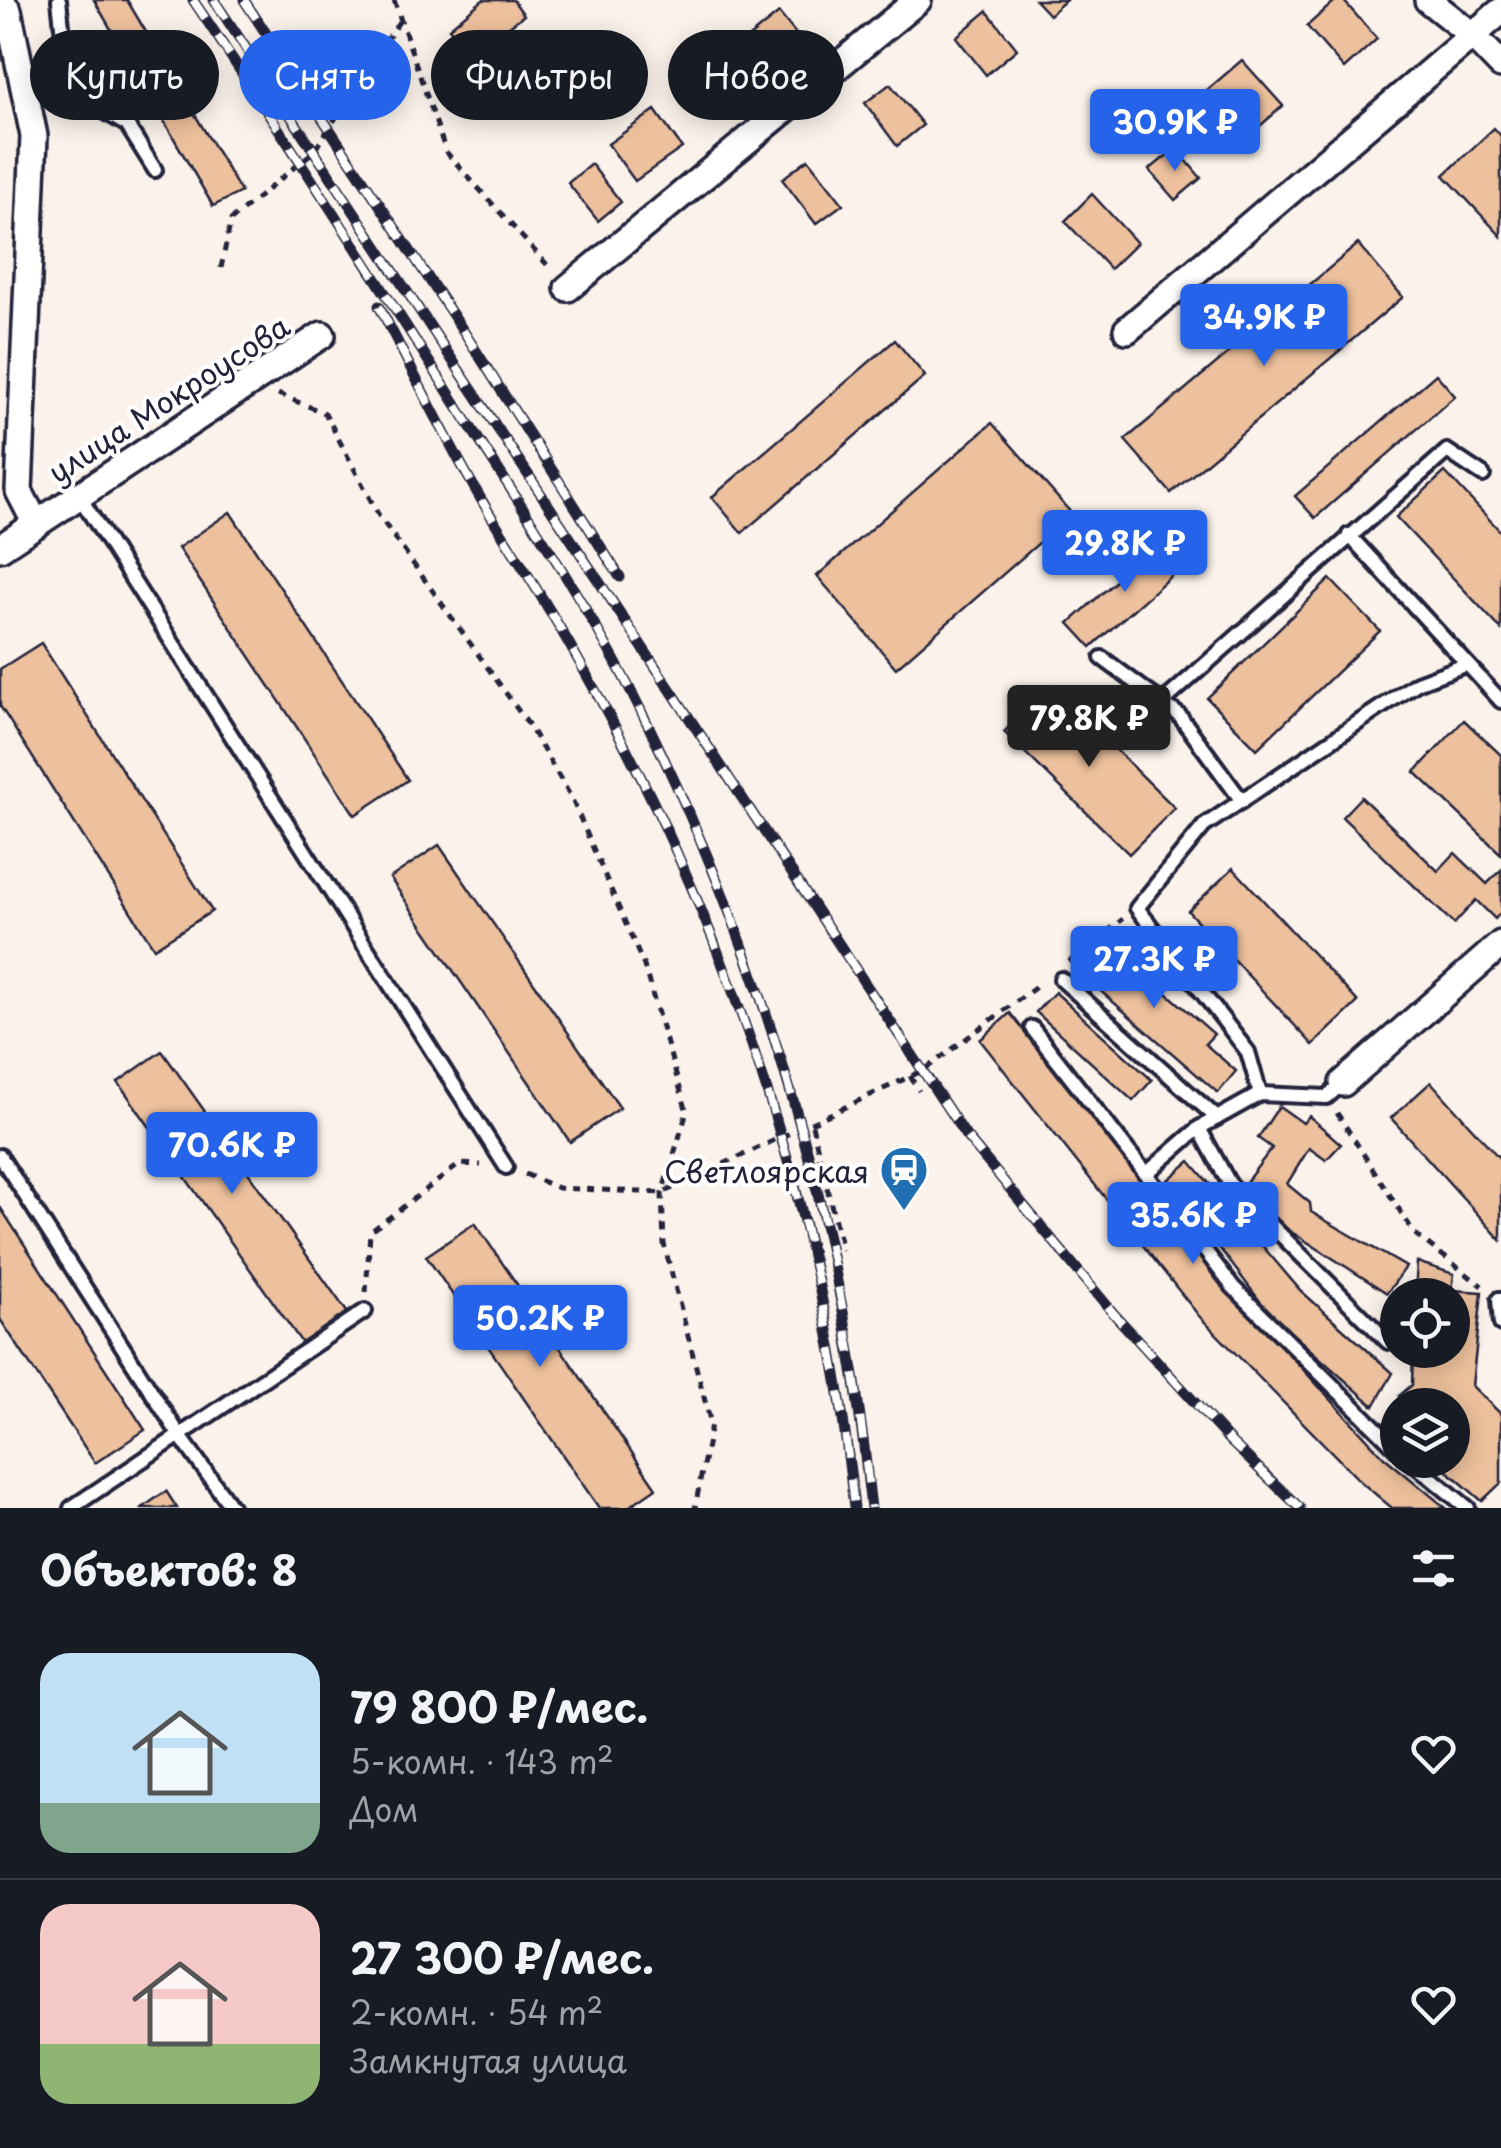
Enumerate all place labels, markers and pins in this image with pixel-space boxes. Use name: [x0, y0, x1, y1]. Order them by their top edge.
pin: 30.9K ₽: [1083, 89, 1267, 174]
pin: 34.9K ₽: [1172, 284, 1356, 369]
pin: 29.8K ₽: [1033, 510, 1217, 595]
pin: 79.8K ₽: [997, 685, 1181, 770]
pin: 27.3K ₽: [1062, 926, 1246, 1011]
pin: 70.6K ₽: [140, 1112, 324, 1197]
station icon: Светлоярская: [878, 1144, 930, 1212]
place label: Светлоярская: [664, 1148, 869, 1193]
pin: 35.6K ₽: [1101, 1182, 1285, 1267]
pin: 50.2K ₽: [448, 1285, 632, 1370]

